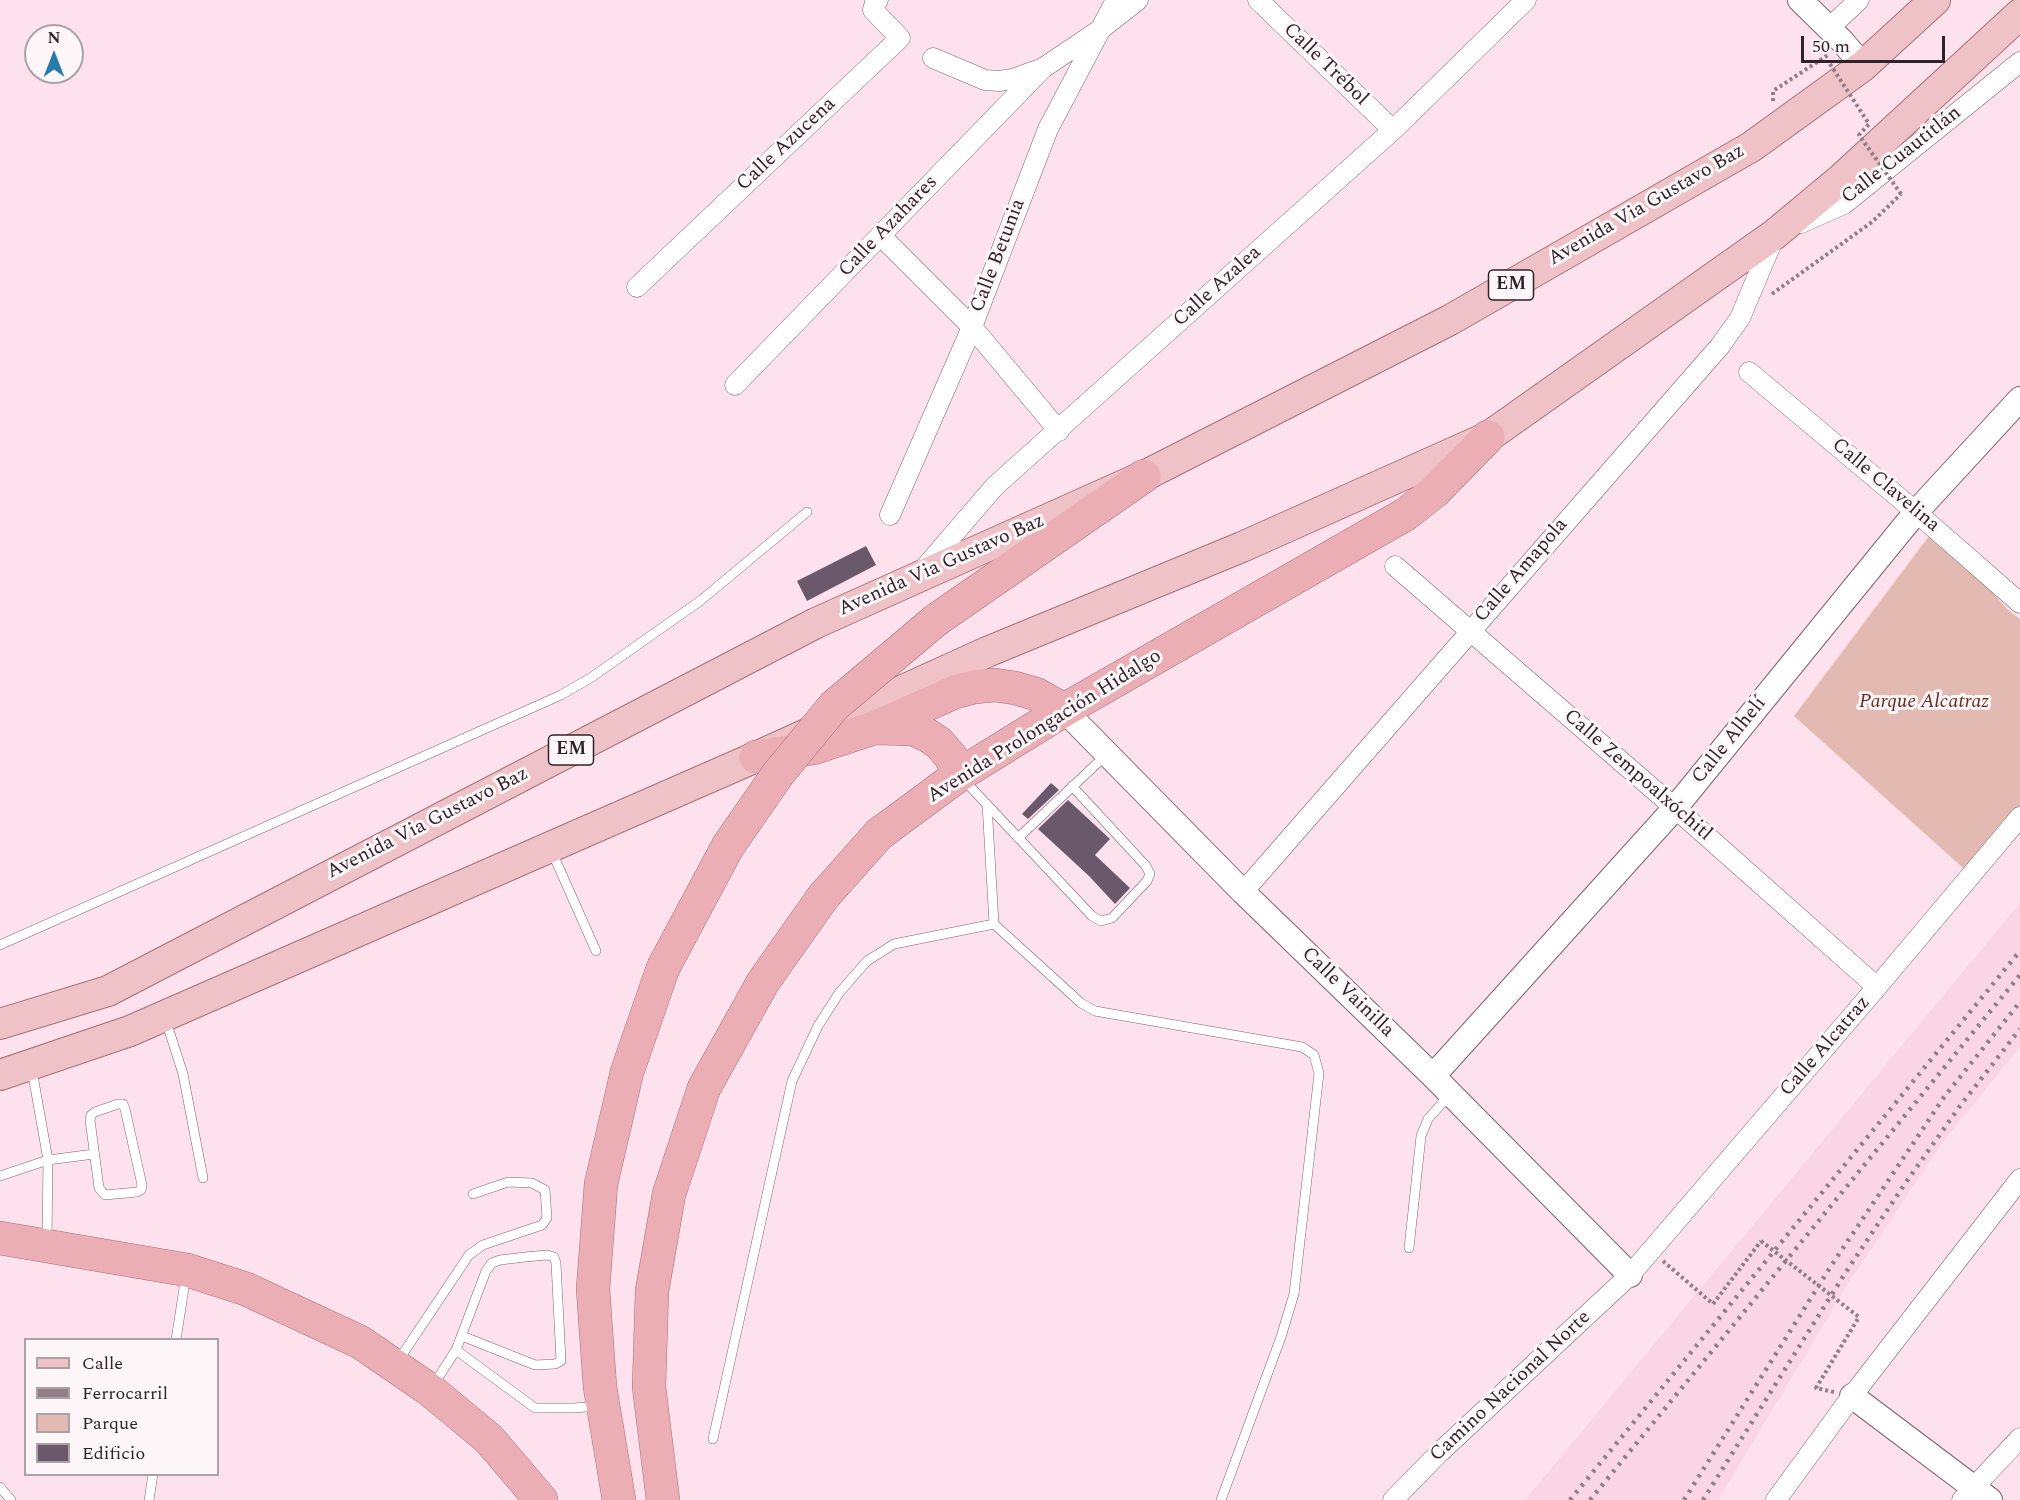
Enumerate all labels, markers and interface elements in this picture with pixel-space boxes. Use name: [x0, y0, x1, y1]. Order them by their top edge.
street label: Calle Trébol: [1277, 18, 1373, 112]
north arrow: [24, 24, 84, 84]
scale bar: [1804, 24, 1948, 62]
text: N: [47, 26, 61, 50]
text: 50 m: [1812, 33, 1850, 60]
street label: Calle Azucena: [732, 93, 842, 197]
street label: Calle Cuautitlán: [1837, 102, 1967, 210]
street label: Avenida Via Gustavo Baz: [1545, 140, 1749, 272]
street label: Calle Azahares: [834, 171, 944, 283]
street label: Calle Betunia: [966, 196, 1032, 316]
street label: Calle Azalea: [1169, 241, 1267, 333]
road number: EM: [1488, 270, 1534, 300]
street label: Calle Clavelina: [1826, 434, 1944, 538]
street label: Avenida Via Gustavo Baz: [835, 510, 1049, 622]
street label: Calle Amapola: [1470, 514, 1574, 628]
street label: Avenida Prolongación Hidalgo: [924, 645, 1166, 809]
park label: Parque Alcatraz: [1859, 691, 1989, 715]
street label: Calle Alhelí: [1688, 693, 1772, 789]
street label: Calle Zempoalxóchitl: [1558, 705, 1716, 847]
road number: EM: [548, 735, 594, 765]
street label: Avenida Via Gustavo Baz: [323, 763, 533, 885]
street label: Calle Vainilla: [1296, 943, 1398, 1043]
street label: Calle Alcatraz: [1776, 992, 1876, 1102]
street label: Camino Nacional Norte: [1426, 1306, 1596, 1468]
legend: [24, 1338, 219, 1476]
text: Calle: [82, 1350, 123, 1377]
text: Ferrocarril: [82, 1380, 168, 1407]
text: Parque: [82, 1410, 138, 1437]
text: Edificio: [82, 1440, 145, 1467]

